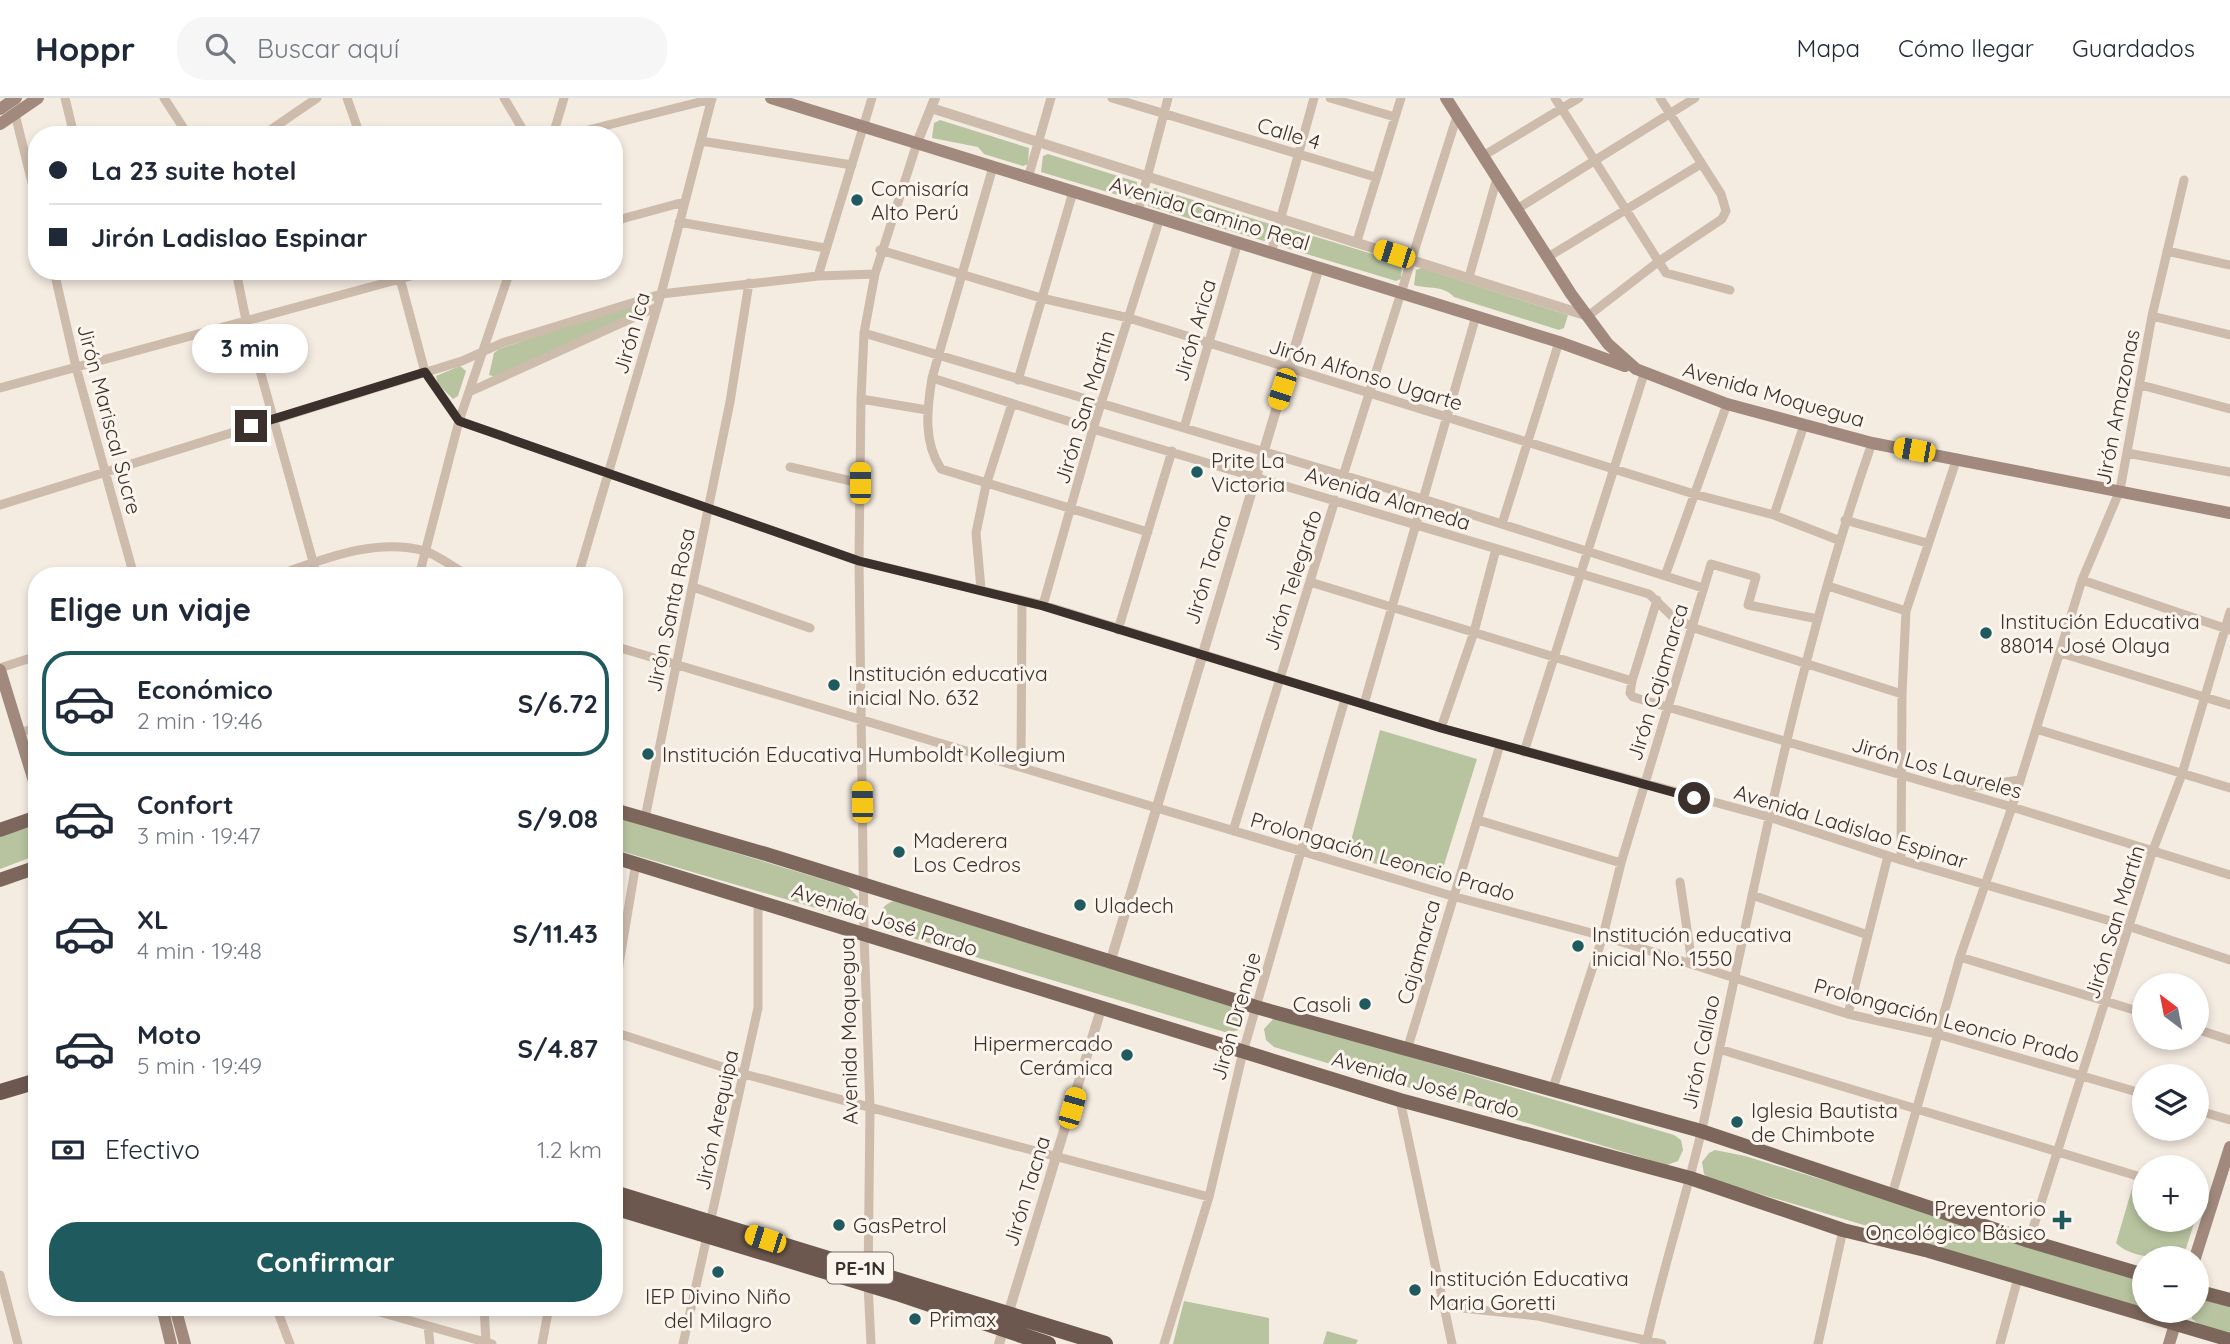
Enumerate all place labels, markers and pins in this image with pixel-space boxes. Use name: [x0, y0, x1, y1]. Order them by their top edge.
place label: Comisaría Alto Perú: [871, 175, 969, 225]
marker: Comisaría Alto Perú: [849, 192, 865, 208]
place label: Prite La Victoria: [1211, 447, 1285, 497]
marker: Prite La Victoria: [1189, 464, 1205, 480]
place label: Institución Educativa 88014 José Olaya: [2000, 608, 2200, 658]
marker: Institución Educativa 88014 José Olaya: [1978, 625, 1994, 641]
place label: Institución educativa inicial No. 632: [848, 660, 1048, 710]
marker: Institución educativa inicial No. 632: [826, 677, 842, 693]
place label: Institución Educativa Humboldt Kollegium: [662, 741, 1066, 767]
marker: Institución Educativa Humboldt Kollegium: [640, 746, 656, 762]
place label: Maderera Los Cedros: [913, 827, 1021, 877]
marker: Maderera Los Cedros: [891, 844, 907, 860]
place label: Uladech: [1094, 892, 1174, 918]
marker: Uladech: [1072, 897, 1088, 913]
place label: Institución educativa inicial No. 1550: [1592, 921, 1792, 971]
marker: Institución educativa inicial No. 1550: [1570, 938, 1586, 954]
place label: Casoli: [1293, 991, 1351, 1017]
marker: Casoli: [1357, 996, 1373, 1012]
place label: Hipermercado Cerámica: [973, 1030, 1113, 1080]
marker: Hipermercado Cerámica: [1119, 1047, 1135, 1063]
place label: Iglesia Bautista de Chimbote: [1751, 1097, 1898, 1147]
marker: Iglesia Bautista de Chimbote: [1729, 1114, 1745, 1130]
place label: Preventorio Oncológico Básico: [1866, 1195, 2046, 1245]
marker: Preventorio Oncológico Básico: [2052, 1210, 2072, 1230]
place label: GasPetrol: [853, 1212, 947, 1238]
marker: GasPetrol: [831, 1217, 847, 1233]
marker: IEP Divino Niño del Milagro: [710, 1264, 726, 1280]
place label: Institución Educativa Maria Goretti: [1429, 1265, 1629, 1315]
marker: Institución Educativa Maria Goretti: [1407, 1282, 1423, 1298]
place label: IEP Divino Niño del Milagro: [645, 1283, 791, 1333]
place label: Primax: [929, 1306, 996, 1332]
marker: Primax: [907, 1311, 923, 1327]

